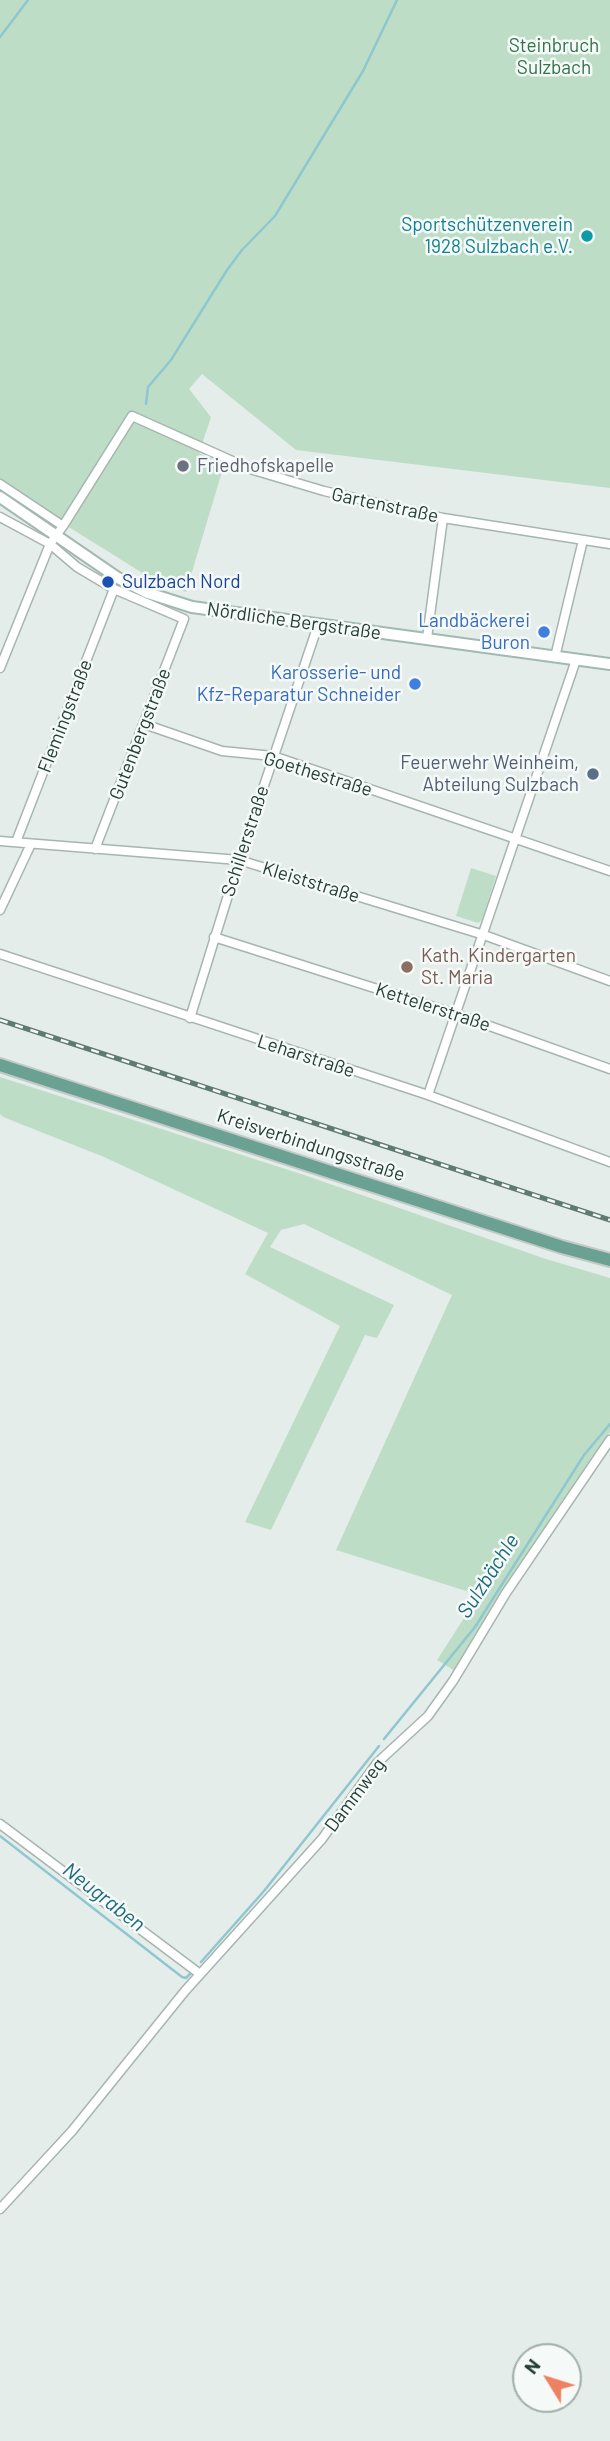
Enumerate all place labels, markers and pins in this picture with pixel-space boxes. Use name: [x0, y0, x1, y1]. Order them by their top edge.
place label: Sportschützenverein 1928 Sulzbach e.V.: [401, 214, 573, 258]
marker: Sportschützenverein 1928 Sulzbach e.V.: [579, 228, 595, 244]
place label: Friedhofskapelle: [197, 455, 334, 477]
marker: Friedhofskapelle: [175, 458, 191, 474]
place label: Sulzbach Nord: [122, 571, 241, 593]
marker: Sulzbach Nord: [100, 574, 116, 590]
place label: Landbäckerei Buron: [418, 610, 530, 654]
marker: Landbäckerei Buron: [536, 624, 552, 640]
place label: Karosserie- und Kfz-Reparatur Schneider: [197, 662, 401, 706]
marker: Karosserie- und Kfz-Reparatur Schneider: [407, 676, 423, 692]
place label: Feuerwehr Weinheim, Abteilung Sulzbach: [400, 752, 579, 796]
marker: Feuerwehr Weinheim, Abteilung Sulzbach: [585, 766, 601, 782]
place label: Kath. Kindergarten St. Maria: [421, 945, 576, 989]
marker: Kath. Kindergarten St. Maria: [399, 959, 415, 975]

